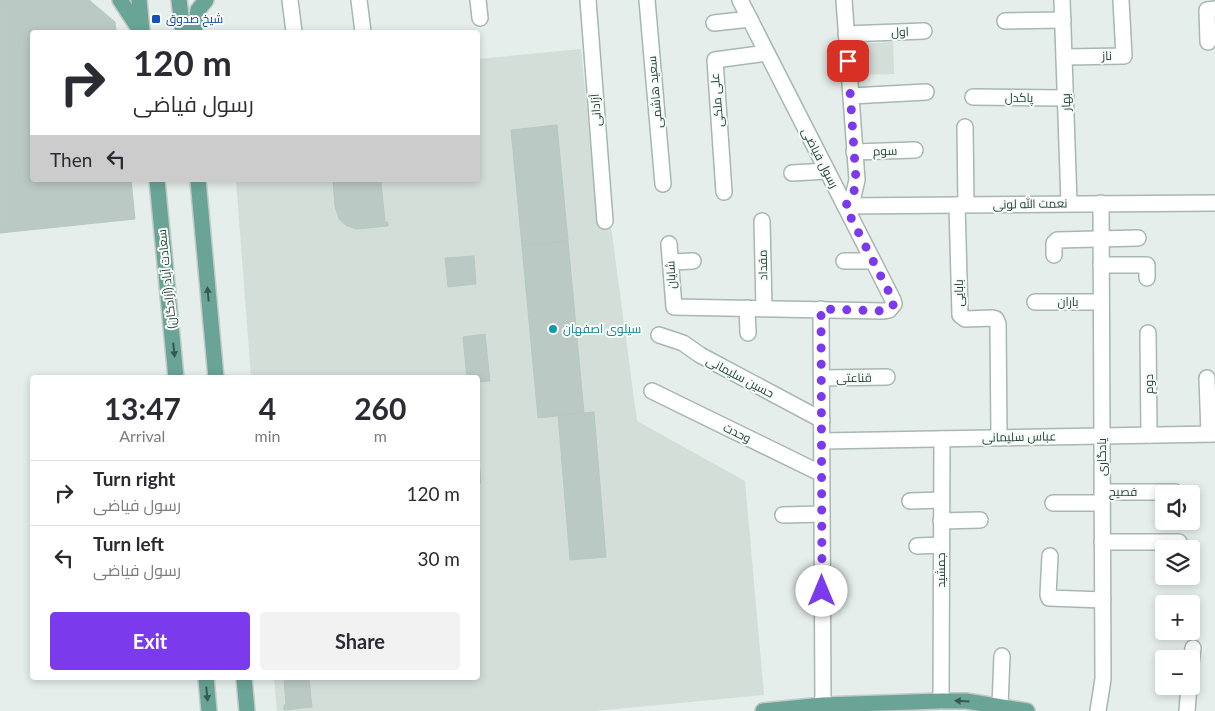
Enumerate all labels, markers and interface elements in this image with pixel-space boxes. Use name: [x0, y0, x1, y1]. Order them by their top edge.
place label: شیخ صدوق: [166, 11, 223, 27]
marker: شیخ صدوق: [150, 13, 162, 25]
street label: اول: [891, 24, 909, 39]
pin: [827, 40, 869, 82]
text: 120 m: [133, 41, 232, 83]
icon: arrive: [834, 47, 862, 75]
street label: ناز: [1101, 48, 1112, 63]
icon: right: [50, 50, 115, 115]
street label: سعید هاشمی: [644, 55, 665, 129]
street label: علی ملکی: [707, 72, 726, 128]
text: رسول فیاضی: [133, 90, 254, 117]
street label: پاکدل: [1005, 90, 1034, 107]
street label: آزادانی: [587, 93, 604, 127]
street label: بهار: [1058, 93, 1073, 112]
street label: رسول فیاضی: [799, 125, 842, 191]
street label: سوم: [873, 143, 898, 159]
icon: left: [102, 145, 130, 173]
text: Then: [50, 148, 92, 171]
street label: نعمت الله لونی: [992, 195, 1068, 212]
street label: سعادت آباد (آزادگان): [154, 229, 179, 329]
street label: مقداد: [755, 249, 770, 281]
street label: شایان: [662, 260, 679, 290]
street label: بابایی: [951, 279, 966, 307]
one-way arrow: [204, 286, 212, 302]
street label: باران: [1057, 294, 1079, 309]
place label: سیلوی اصفهان: [563, 321, 641, 336]
marker: سیلوی اصفهان: [547, 323, 559, 335]
one-way arrow: [170, 343, 178, 359]
street label: حسین سلیمانی: [704, 352, 777, 401]
street label: قناعتی: [836, 370, 872, 385]
street label: دوم: [1141, 374, 1157, 394]
text: 13:47: [104, 390, 181, 426]
text: 4: [259, 390, 276, 426]
text: 260: [354, 390, 406, 426]
street label: وحدت: [721, 419, 754, 446]
text: Arrival: [119, 426, 165, 445]
text: min: [255, 426, 281, 445]
text: m: [374, 426, 387, 445]
street label: عباس سلیمانی: [982, 428, 1056, 445]
street label: یادگاری: [1094, 437, 1109, 476]
text: Turn right: [93, 467, 175, 490]
icon: right: [50, 479, 78, 507]
text: 120 m: [406, 482, 460, 505]
street label: فصیح: [1109, 484, 1137, 500]
map controls: [1155, 485, 1200, 695]
button: sound: [1155, 485, 1200, 530]
text: رسول فیاضی: [93, 495, 181, 514]
text: Turn left: [93, 532, 164, 555]
button: layers: [1155, 540, 1200, 585]
icon: left: [50, 544, 78, 572]
text: 30 m: [417, 547, 460, 570]
street label: جمشید: [933, 552, 948, 588]
text: رسول فیاضی: [93, 560, 181, 579]
position arrow: [795, 564, 847, 616]
button: +: [1155, 595, 1200, 640]
button: Exit: [50, 612, 250, 670]
button: Share: [260, 612, 460, 670]
button: −: [1155, 650, 1200, 695]
one-way arrow: [203, 687, 211, 703]
one-way arrow: [954, 697, 970, 705]

